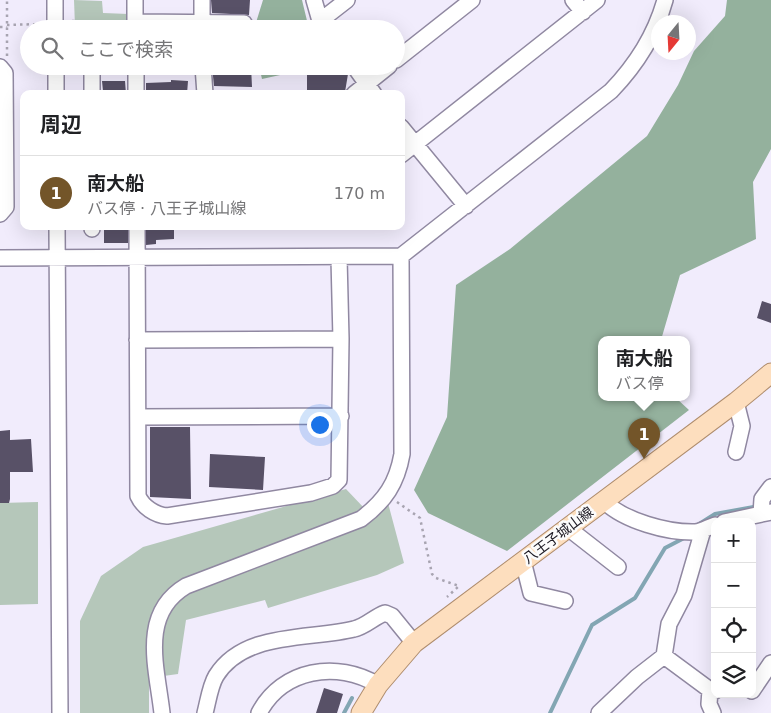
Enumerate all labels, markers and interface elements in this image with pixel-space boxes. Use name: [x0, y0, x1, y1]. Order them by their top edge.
north arrow: [651, 15, 696, 60]
search box: [20, 20, 405, 75]
icon: search: [38, 34, 66, 62]
text: ここで検索: [78, 38, 173, 60]
text: 周辺: [40, 113, 82, 137]
text: 南大船: [87, 172, 144, 194]
text: 1: [50, 184, 62, 203]
text: 170 m: [334, 184, 385, 203]
text: バス停 · 八王子城山線: [87, 199, 246, 218]
popup: [598, 336, 690, 401]
text: 南大船: [615, 347, 673, 369]
text: バス停: [615, 374, 664, 393]
your location: [307, 412, 333, 438]
pin: 1: [628, 418, 660, 459]
street label: 八王子城山線: [520, 503, 596, 567]
map controls: [711, 518, 756, 698]
button: +: [711, 518, 756, 563]
button: −: [711, 563, 756, 608]
button: locate: [711, 608, 756, 653]
button: layers: [711, 653, 756, 698]

